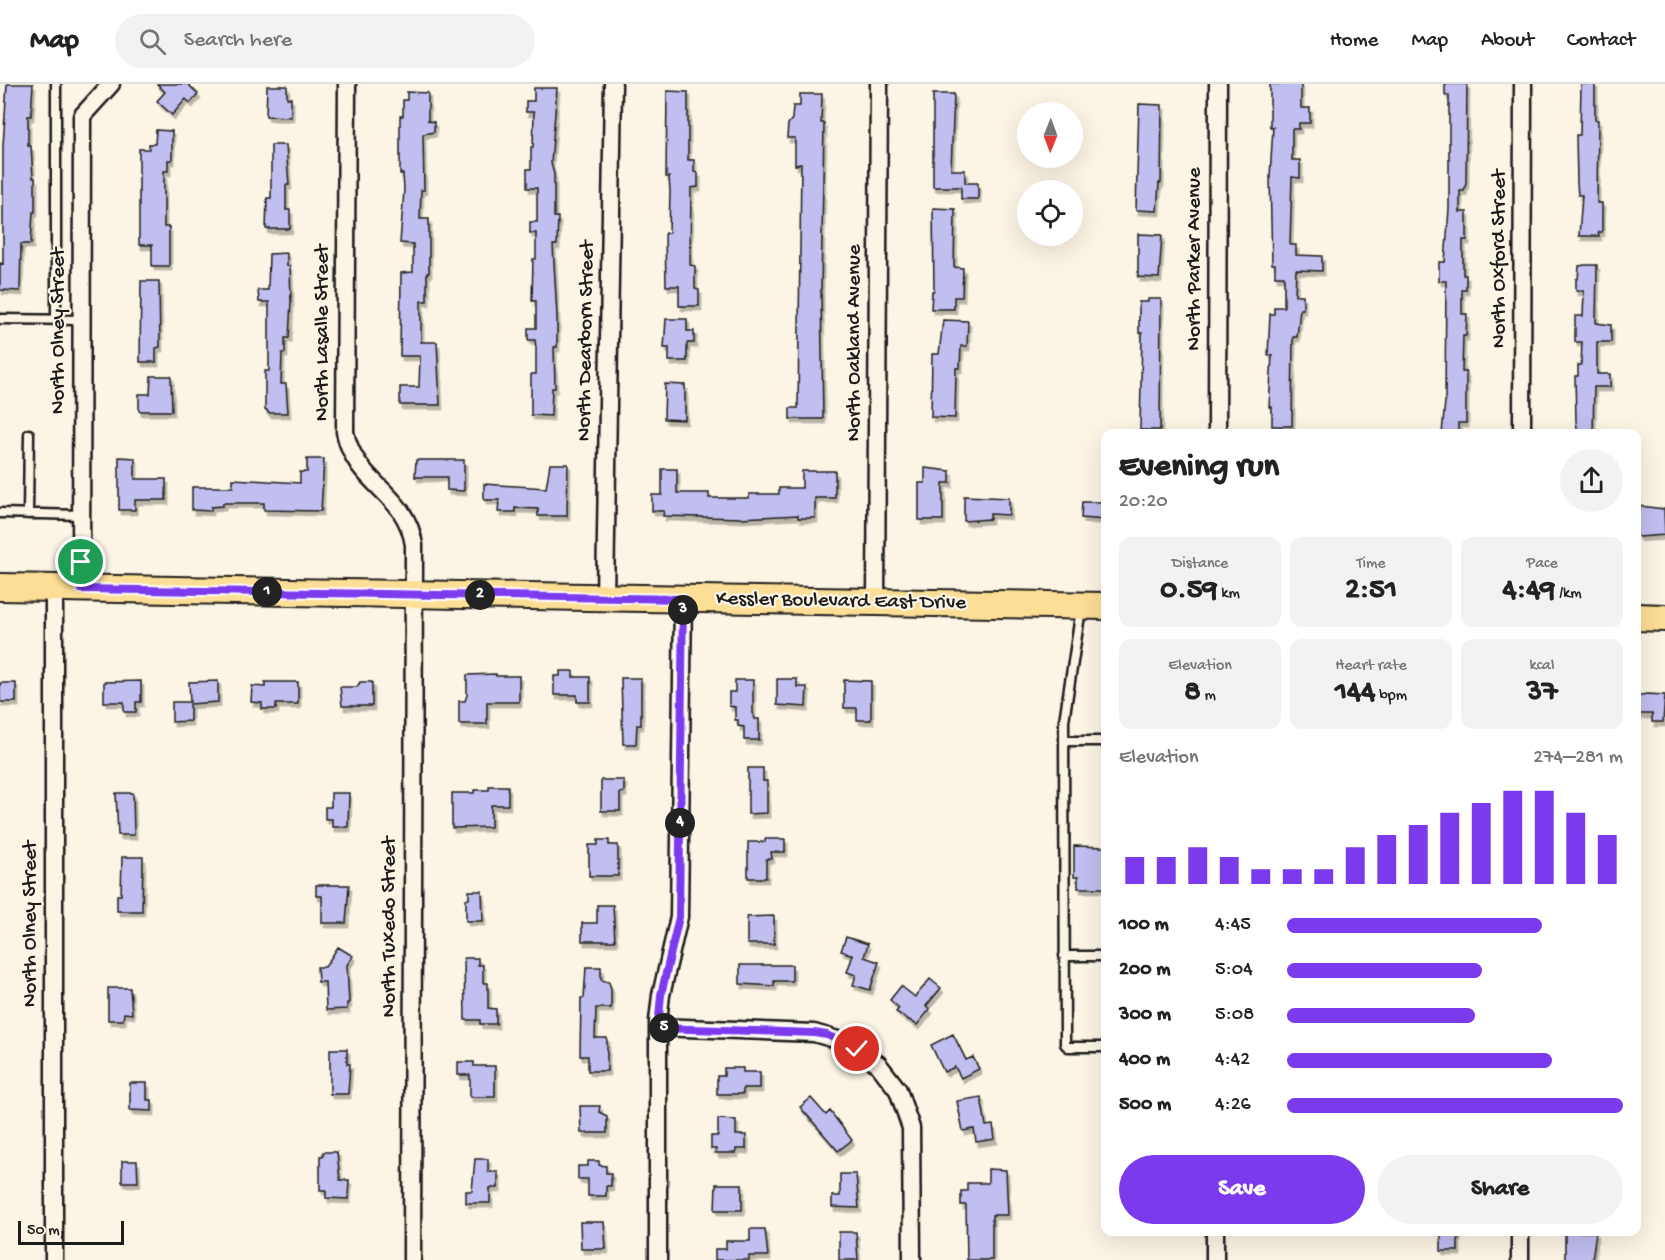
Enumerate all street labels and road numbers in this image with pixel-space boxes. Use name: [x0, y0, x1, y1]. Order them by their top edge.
street label: North Parker Avenue: [1183, 166, 1208, 351]
street label: North Oxford Street: [1488, 167, 1513, 348]
street label: North Dearborn Street: [573, 238, 601, 442]
street label: North Lasalle Street: [311, 242, 336, 421]
street label: North Oakland Avenue: [843, 243, 868, 442]
street label: North Olney Street: [47, 245, 72, 414]
street label: Kessler Boulevard East Drive: [716, 587, 967, 617]
street label: North Tuxedo Street: [378, 834, 403, 1017]
street label: North Olney Street: [19, 838, 44, 1007]

